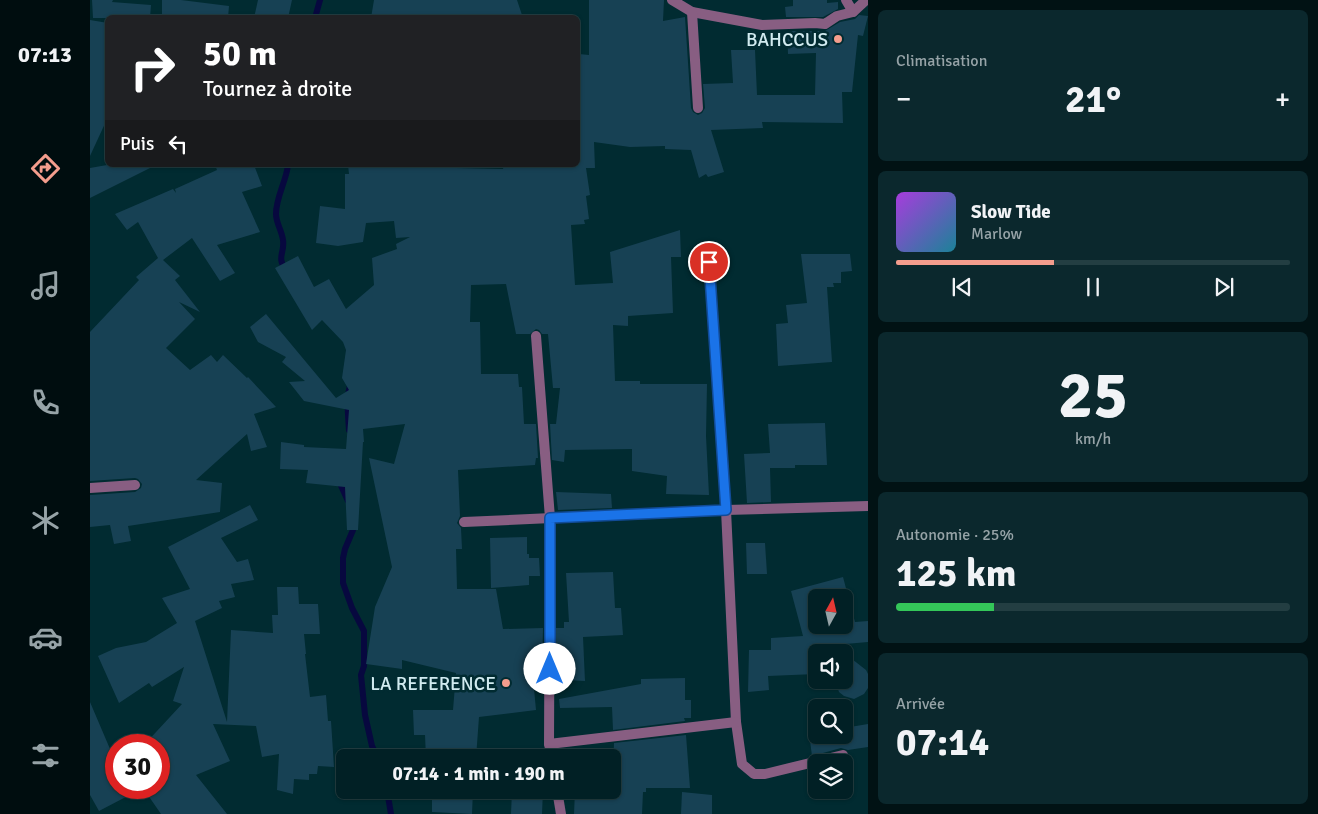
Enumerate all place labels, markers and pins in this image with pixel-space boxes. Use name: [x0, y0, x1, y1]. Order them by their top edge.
place label: BAHCCUS: [746, 28, 828, 52]
marker: BAHCCUS: [832, 33, 844, 45]
pin: [688, 241, 730, 283]
place label: LA REFERENCE: [370, 672, 496, 696]
marker: LA REFERENCE: [500, 677, 512, 689]

